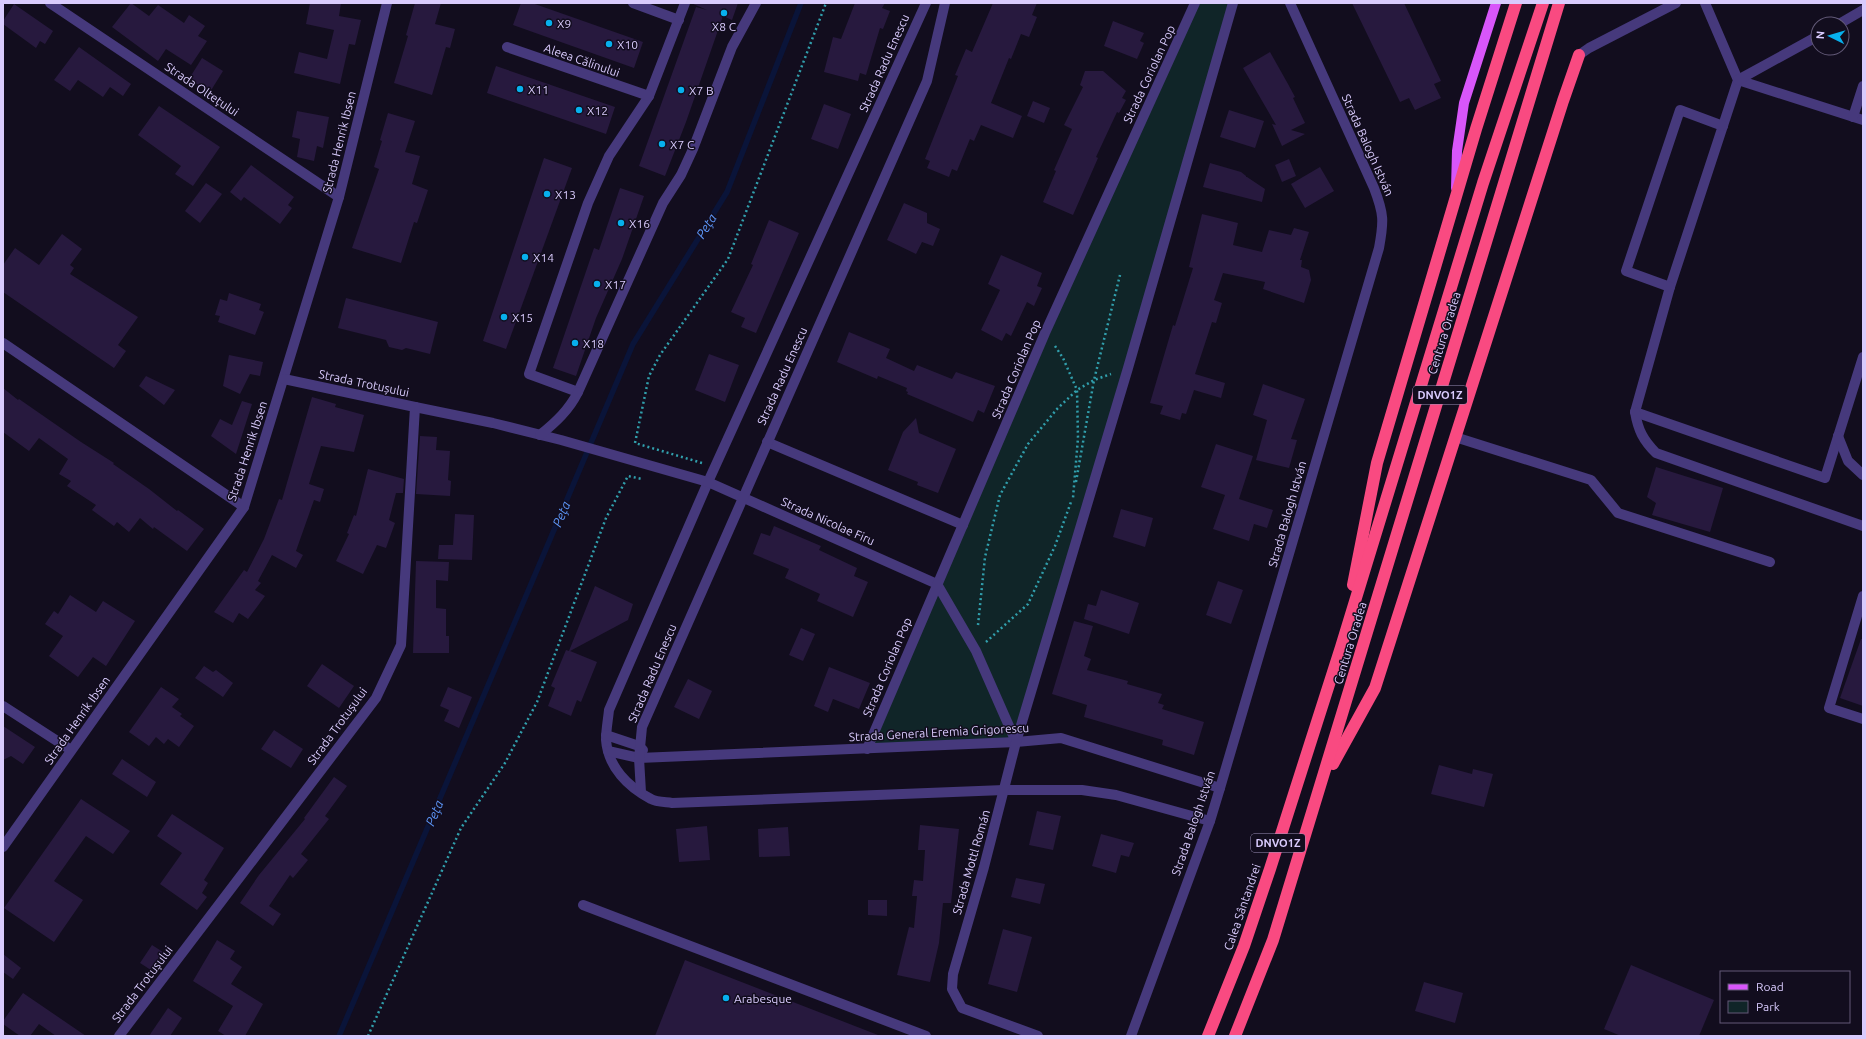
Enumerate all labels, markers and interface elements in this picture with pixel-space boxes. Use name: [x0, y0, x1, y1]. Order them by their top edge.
marker: X8 C: [719, 8, 729, 18]
street label: Strada Radu Enescu: [857, 12, 911, 114]
north arrow: [1810, 16, 1850, 56]
place label: X9: [557, 17, 571, 30]
marker: X9: [544, 18, 554, 28]
place label: X8 C: [712, 20, 737, 33]
street label: Strada Coriolan Pop: [1121, 23, 1177, 125]
text: N: [1814, 31, 1826, 40]
place label: X10: [617, 38, 638, 51]
marker: X10: [604, 39, 614, 49]
street label: Aleea Călinului: [542, 41, 622, 79]
street label: Strada Oltețului: [163, 60, 241, 118]
place label: X11: [528, 83, 549, 96]
marker: X11: [515, 84, 525, 94]
place label: X7 B: [689, 84, 714, 97]
marker: X7 B: [676, 85, 686, 95]
street label: Strada Henrik Ibsen: [320, 90, 358, 194]
street label: Strada Balogh István: [1340, 92, 1396, 198]
place label: X12: [587, 104, 608, 117]
marker: X12: [574, 105, 584, 115]
place label: X7 C: [670, 138, 695, 151]
marker: X7 C: [657, 139, 667, 149]
place label: X13: [555, 188, 576, 201]
marker: X13: [542, 189, 552, 199]
water label: Peța: [693, 211, 719, 241]
place label: X16: [629, 217, 650, 230]
marker: X16: [616, 218, 626, 228]
place label: X14: [533, 251, 554, 264]
marker: X14: [520, 252, 530, 262]
place label: X17: [605, 278, 626, 291]
marker: X17: [592, 279, 602, 289]
street label: Centura Oradea: [1425, 290, 1463, 376]
place label: X15: [512, 311, 533, 324]
marker: X15: [499, 312, 509, 322]
street label: Strada Coriolan Pop: [989, 317, 1043, 421]
street label: Strada Radu Enescu: [755, 325, 809, 427]
place label: X18: [583, 337, 604, 350]
marker: X18: [570, 338, 580, 348]
street label: Strada Trotușului: [318, 367, 410, 399]
road number: DNVO1Z: [1413, 386, 1467, 404]
street label: Strada Henrik Ibsen: [225, 399, 269, 503]
street label: Strada Balogh István: [1266, 459, 1308, 569]
street label: Strada Nicolae Firu: [779, 495, 877, 547]
water label: Peța: [549, 499, 573, 529]
street label: Centura Oradea: [1331, 600, 1369, 686]
street label: Strada Coriolan Pop: [860, 615, 914, 719]
street label: Strada Radu Enescu: [625, 622, 679, 724]
street label: Strada Henrik Ibsen: [42, 673, 112, 767]
street label: Strada Trotușului: [305, 685, 369, 767]
street label: Strada General Eremia Grigorescu: [849, 721, 1029, 743]
street label: Strada Balogh István: [1169, 769, 1217, 877]
water label: Peța: [422, 798, 446, 828]
street label: Strada Mottl Román: [950, 808, 992, 916]
road number: DNVO1Z: [1251, 834, 1305, 852]
street label: Calea Sântandrei: [1221, 862, 1263, 952]
street label: Strada Trotușului: [109, 943, 175, 1025]
legend: [1720, 971, 1850, 1023]
text: Road: [1756, 980, 1784, 993]
place label: Arabesque: [734, 992, 792, 1005]
marker: Arabesque: [721, 993, 731, 1003]
text: Park: [1756, 1000, 1780, 1013]

